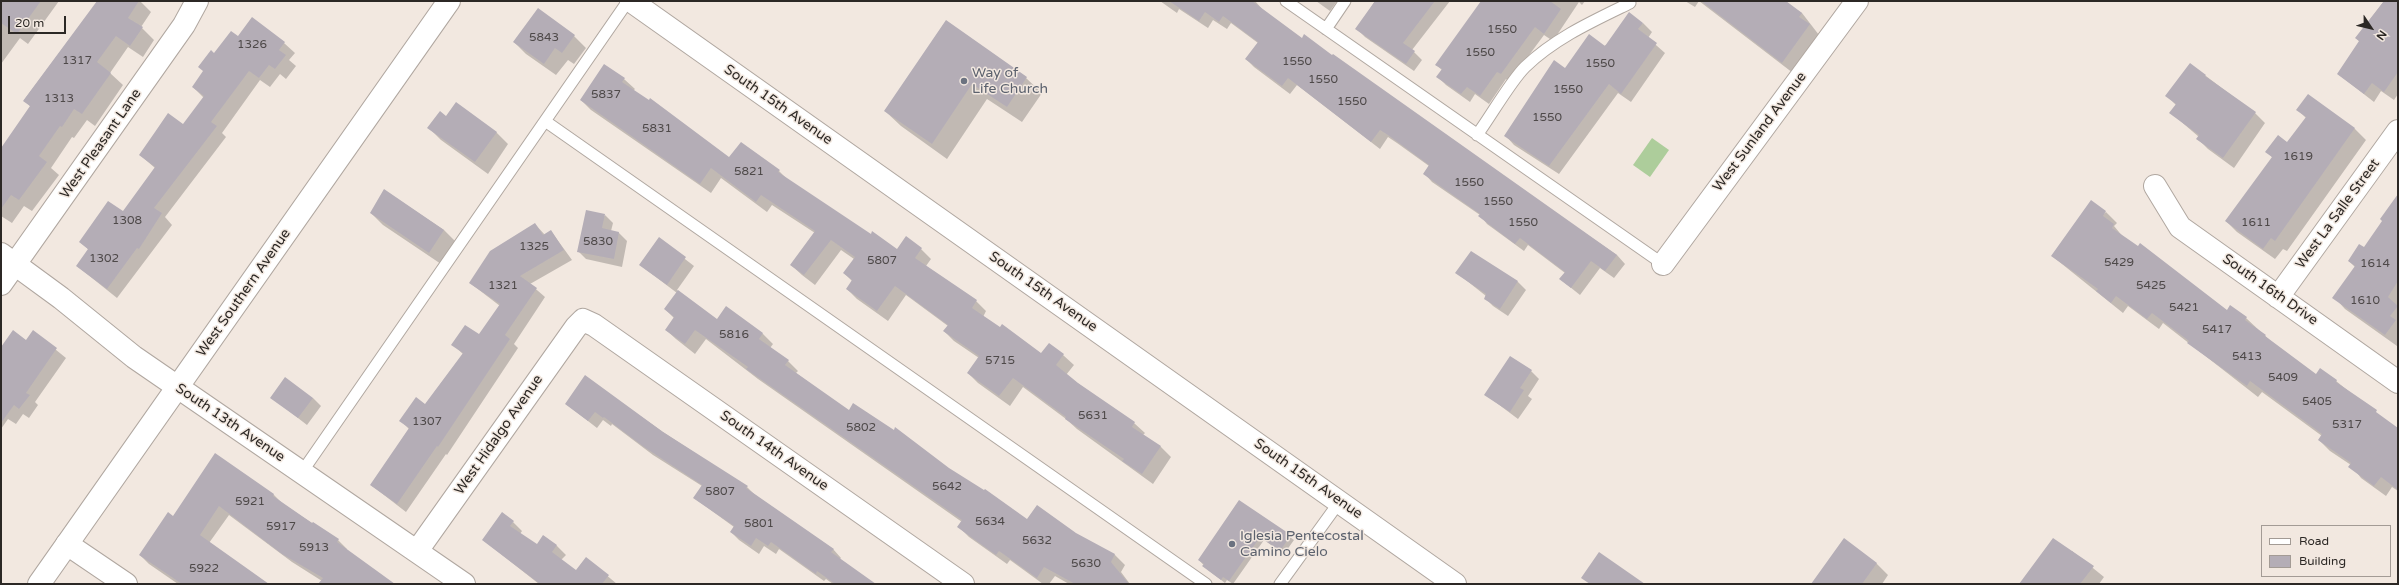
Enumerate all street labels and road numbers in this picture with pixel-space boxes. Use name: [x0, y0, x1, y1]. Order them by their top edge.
street label: South 15th Avenue: [721, 61, 835, 149]
street label: West Sunland Avenue: [1710, 69, 1810, 195]
street label: West Pleasant Lane: [57, 86, 145, 202]
street label: West La Salle Street: [2292, 156, 2384, 272]
street label: West Southern Avenue: [193, 226, 295, 360]
street label: South 15th Avenue: [986, 248, 1100, 336]
street label: South 16th Drive: [2219, 251, 2321, 329]
street label: West Hidalgo Avenue: [451, 372, 547, 498]
street label: South 13th Avenue: [172, 380, 288, 466]
street label: South 14th Avenue: [717, 407, 831, 495]
street label: South 15th Avenue: [1251, 435, 1365, 523]

